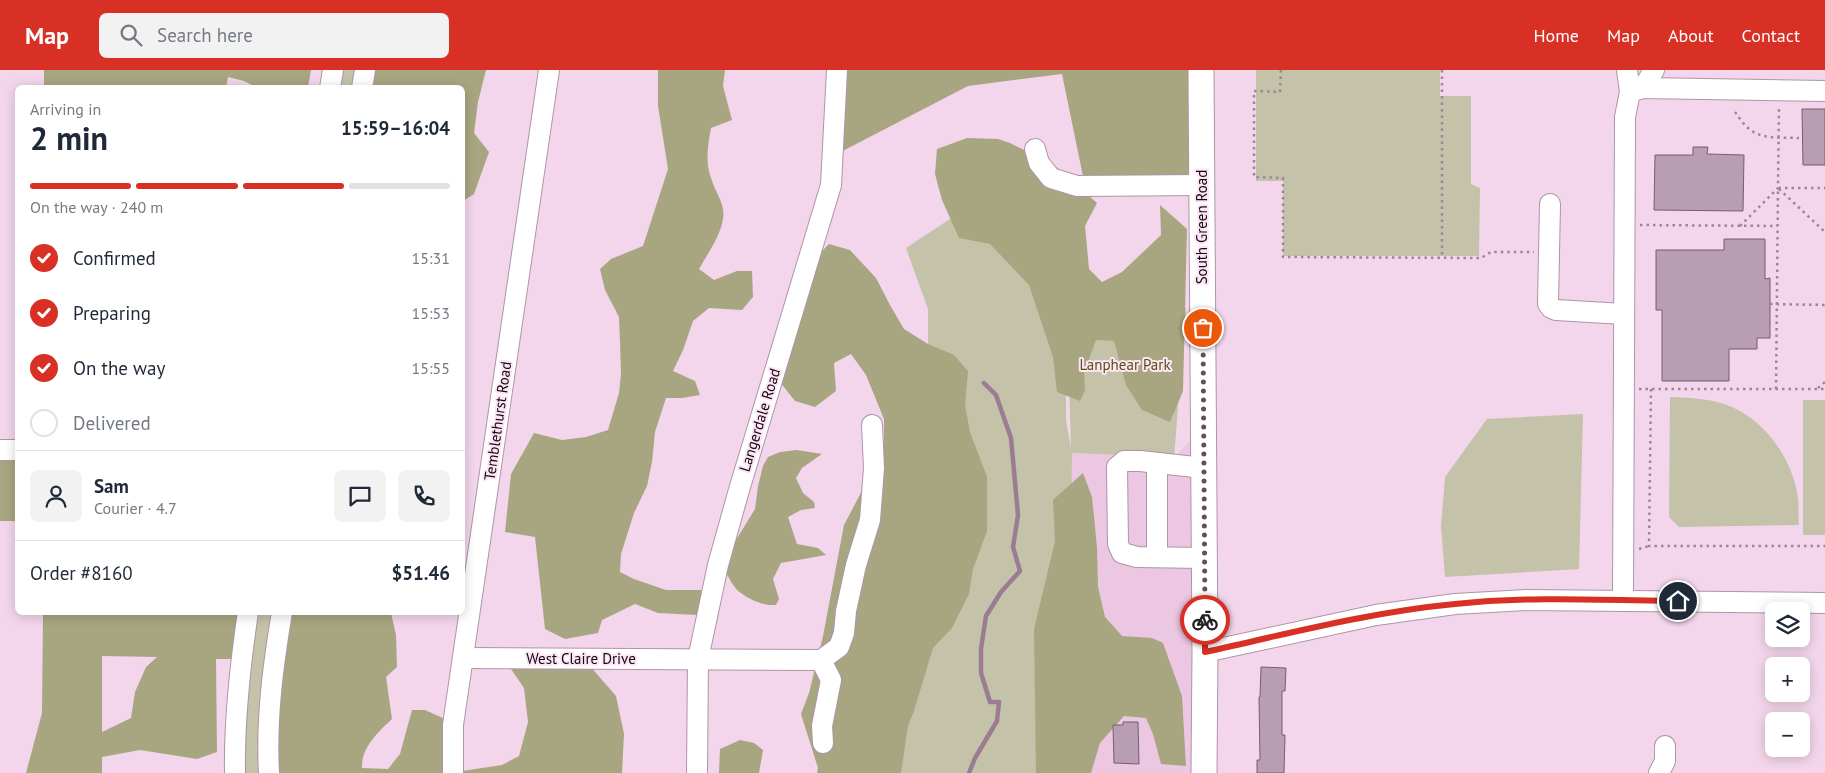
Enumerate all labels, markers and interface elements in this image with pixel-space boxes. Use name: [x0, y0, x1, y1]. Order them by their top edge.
search box: [99, 13, 449, 58]
text: Map: [25, 20, 69, 51]
icon: search: [117, 21, 145, 49]
text: Search here: [157, 23, 253, 47]
text: Home: [1533, 24, 1579, 47]
text: Map: [1607, 24, 1640, 47]
text: About: [1668, 24, 1714, 47]
text: Contact: [1742, 24, 1800, 47]
text: Arriving in: [30, 99, 101, 119]
text: 15:59–16:04: [341, 116, 450, 140]
text: 2 min: [30, 117, 108, 159]
street label: South Green Road: [1192, 170, 1211, 284]
text: On the way · 240 m: [30, 197, 163, 217]
icon: check: [30, 244, 58, 272]
text: Confirmed: [73, 246, 156, 270]
text: 15:31: [412, 248, 450, 268]
icon: check: [30, 299, 58, 327]
text: Preparing: [73, 301, 151, 325]
text: 15:53: [412, 303, 450, 323]
pin: [1182, 307, 1224, 349]
icon: bag: [1189, 314, 1217, 342]
icon: check: [30, 354, 58, 382]
park label: Lanphear Park: [1079, 355, 1171, 374]
text: On the way: [73, 356, 165, 380]
text: 15:55: [412, 358, 450, 378]
street label: Temblethurst Road: [480, 360, 515, 482]
street label: Langerdale Road: [735, 366, 784, 474]
text: Delivered: [73, 411, 151, 435]
button: person: [30, 470, 82, 522]
button: chat: [334, 470, 386, 522]
button: phone: [398, 470, 450, 522]
text: Sam: [94, 474, 129, 498]
text: Courier · 4.7: [94, 498, 177, 518]
text: Order #8160: [30, 561, 133, 585]
text: $51.46: [391, 561, 450, 585]
pin: [1657, 580, 1699, 622]
icon: home: [1664, 587, 1692, 615]
courier: [1180, 595, 1230, 645]
map controls: [1765, 602, 1810, 757]
button: layers: [1765, 602, 1810, 647]
icon: bike: [1191, 606, 1219, 634]
street label: West Claire Drive: [526, 649, 636, 668]
button: +: [1765, 657, 1810, 702]
button: −: [1765, 712, 1810, 757]

